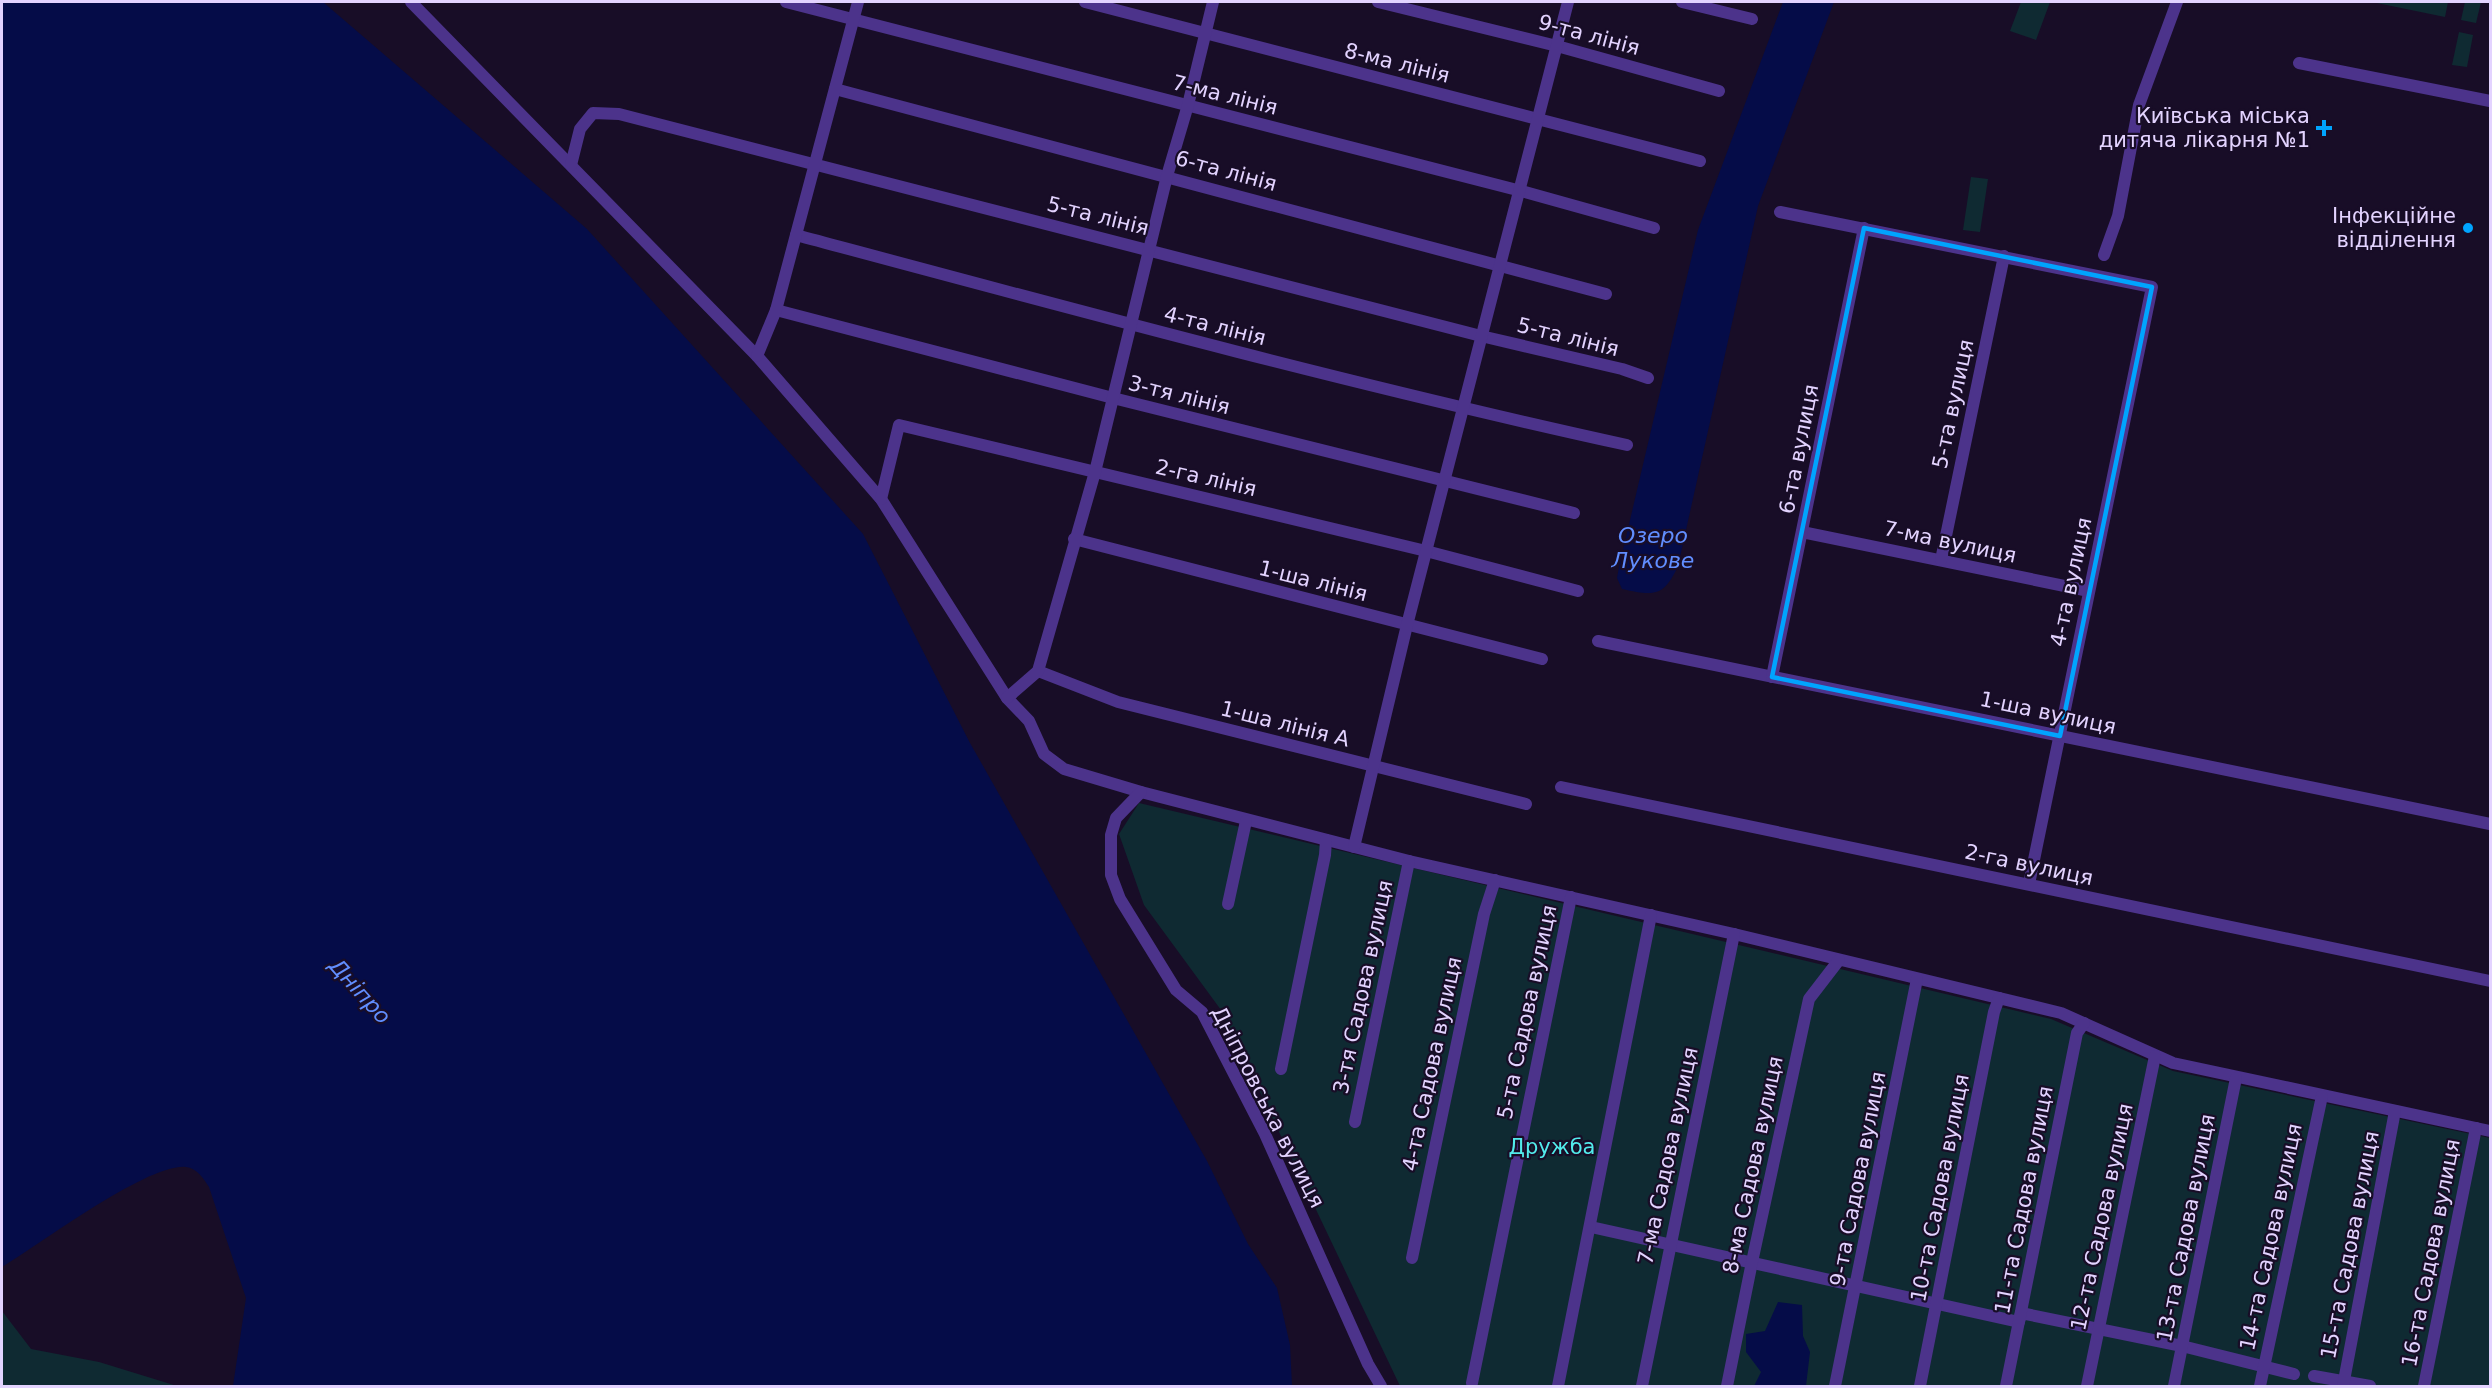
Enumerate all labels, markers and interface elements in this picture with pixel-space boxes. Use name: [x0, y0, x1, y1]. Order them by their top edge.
street label: 9-та лінія: [1536, 10, 1642, 60]
street label: 8-ма лінія: [1342, 38, 1452, 88]
street label: 7-ма лінія: [1170, 70, 1280, 120]
place label: Київська міська дитяча лікарня №1: [2099, 104, 2310, 152]
marker: Київська міська дитяча лікарня №1: [2315, 119, 2333, 137]
street label: 6-та лінія: [1173, 146, 1279, 196]
street label: 5-та лінія: [1045, 192, 1151, 240]
place label: Інфекційне відділення: [2332, 204, 2456, 252]
marker: Інфекційне відділення: [2461, 221, 2475, 235]
street label: 4-та лінія: [1162, 302, 1268, 350]
street label: 5-та лінія: [1515, 313, 1621, 361]
street label: 5-та вулиця: [1928, 337, 1978, 471]
street label: 3-тя лінія: [1126, 371, 1232, 419]
street label: 6-та вулиця: [1775, 382, 1823, 516]
street label: 2-га лінія: [1153, 455, 1259, 501]
street label: 4-та вулиця: [2046, 515, 2096, 649]
street label: 7-ма вулиця: [1881, 516, 2019, 568]
water label: Озеро Лукове: [1611, 523, 1694, 573]
street label: 1-ша лінія: [1256, 556, 1370, 606]
street label: 1-ша вулиця: [1978, 687, 2118, 739]
street label: 1-ша лінія А: [1218, 696, 1353, 752]
street label: 2-га вулиця: [1963, 840, 2095, 890]
street label: 3-тя Садова вулиця: [1329, 878, 1397, 1096]
street label: 5-та Садова вулиця: [1493, 903, 1561, 1121]
water label: Дніпро: [323, 952, 396, 1029]
street label: 4-та Садова вулиця: [1398, 955, 1466, 1173]
street label: Дніпровська вулиця: [1207, 1002, 1329, 1212]
street label: 7-ма Садова вулиця: [1633, 1045, 1703, 1267]
street label: 8-ма Садова вулиця: [1718, 1054, 1788, 1276]
street label: 9-та Садова вулиця: [1825, 1070, 1891, 1288]
street label: 10-та Садова вулиця: [1906, 1072, 1974, 1304]
street label: 11-та Садова вулиця: [1990, 1084, 2058, 1316]
street label: 12-та Садова вулиця: [2066, 1101, 2138, 1333]
street label: 13-та Садова вулиця: [2152, 1112, 2220, 1344]
street label: 14-та Садова вулиця: [2235, 1121, 2307, 1353]
street label: 15-та Садова вулиця: [2316, 1129, 2384, 1361]
park label: Дружба: [1509, 1135, 1595, 1159]
street label: 16-та Садова вулиця: [2397, 1137, 2465, 1369]

